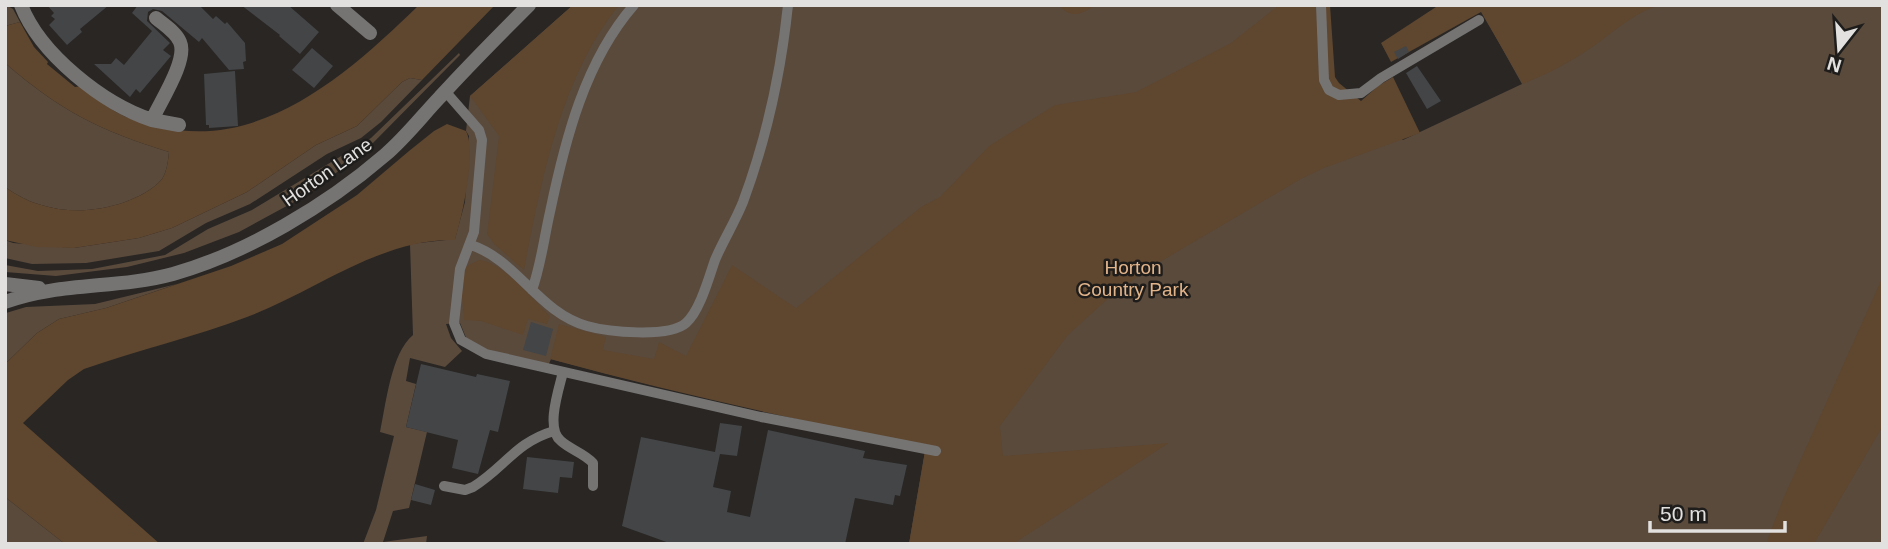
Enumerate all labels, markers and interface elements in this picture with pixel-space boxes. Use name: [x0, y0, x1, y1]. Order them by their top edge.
north arrow: [1804, 14, 1874, 84]
text: N: [1825, 53, 1844, 77]
street label: Horton Lane: [278, 133, 376, 211]
park label: Horton Country Park: [1078, 257, 1189, 300]
scale bar: [1650, 490, 1785, 534]
text: 50 m: [1660, 502, 1707, 525]

